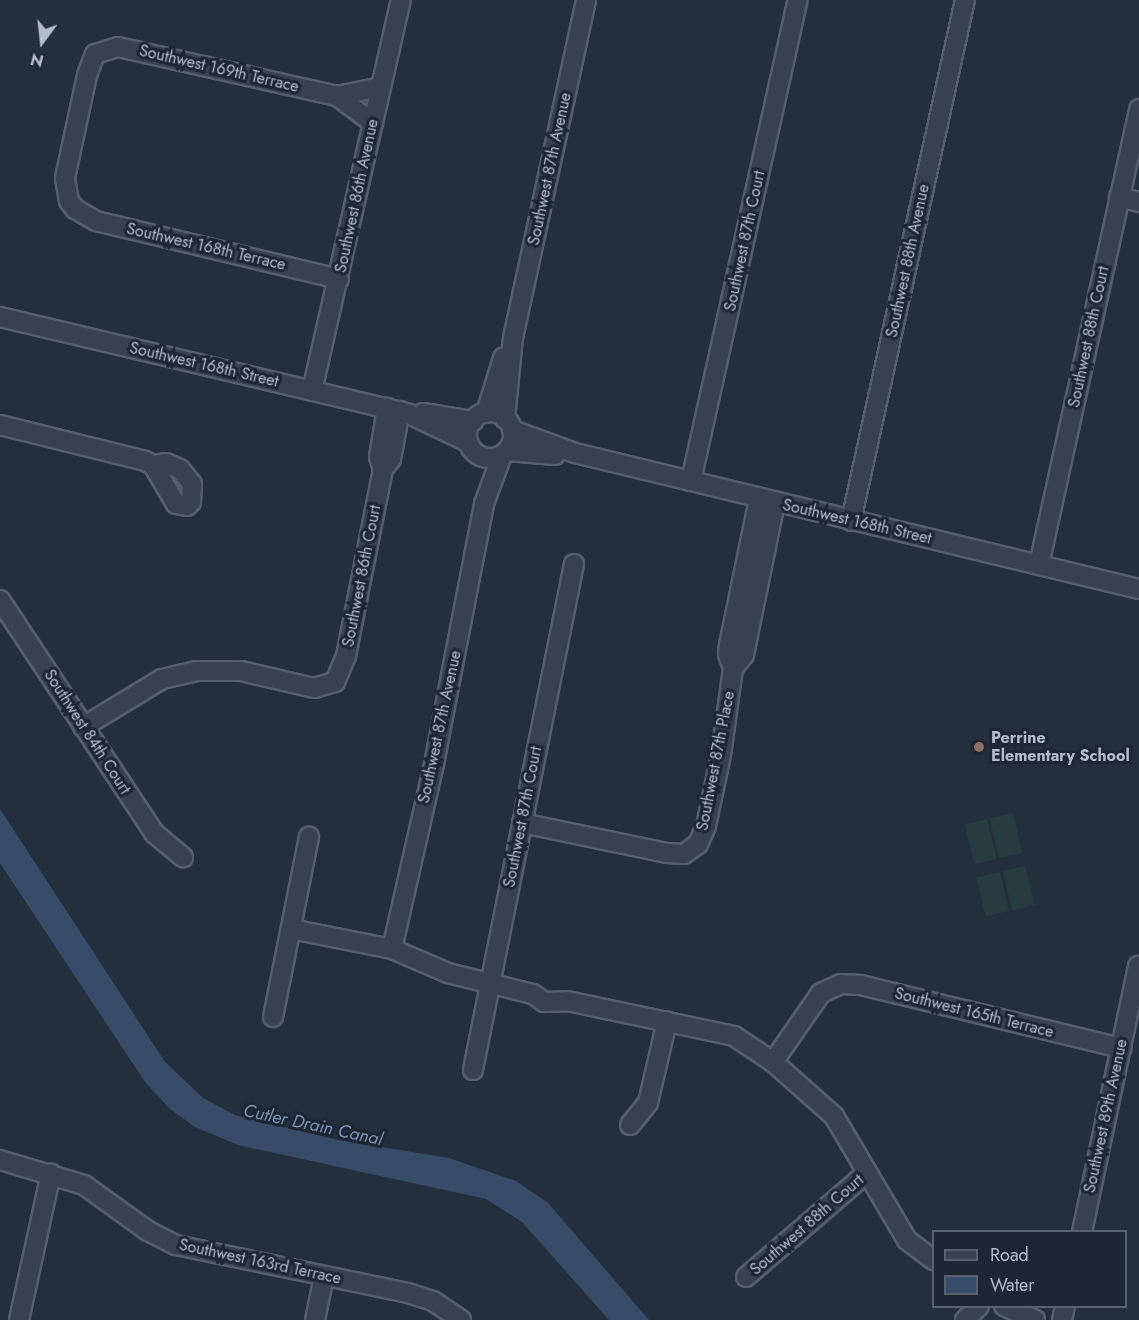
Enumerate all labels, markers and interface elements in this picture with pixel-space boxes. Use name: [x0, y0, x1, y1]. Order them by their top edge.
north arrow: [12, 12, 72, 72]
street label: Southwest 169th Terrace: [137, 41, 301, 97]
text: N: [28, 47, 46, 73]
street label: Southwest 87th Avenue: [524, 91, 576, 247]
street label: Southwest 86th Avenue: [331, 117, 383, 275]
street label: Southwest 87th Court: [721, 169, 769, 313]
street label: Southwest 88th Avenue: [882, 183, 934, 339]
street label: Southwest 168th Terrace: [124, 219, 288, 275]
street label: Southwest 88th Court: [1065, 265, 1113, 409]
street label: Southwest 168th Street: [128, 339, 280, 391]
street label: Southwest 168th Street: [781, 496, 933, 548]
street label: Southwest 86th Court: [339, 503, 385, 649]
street label: Southwest 87th Avenue: [414, 649, 466, 805]
street label: Southwest 84th Court: [40, 666, 134, 798]
street label: Southwest 87th Place: [693, 689, 739, 833]
place label: Perrine Elementary School: [991, 728, 1130, 766]
marker: Perrine Elementary School: [972, 740, 986, 754]
street label: Southwest 87th Court: [500, 745, 546, 889]
street label: Southwest 165th Terrace: [893, 984, 1055, 1042]
street label: Southwest 89th Avenue: [1080, 1037, 1132, 1195]
water label: Cutler Drain Canal: [241, 1100, 385, 1150]
street label: Southwest 88th Court: [746, 1171, 868, 1279]
legend: [932, 1230, 1127, 1308]
street label: Southwest 163rd Terrace: [177, 1235, 343, 1289]
text: Road: [990, 1242, 1029, 1268]
text: Water: [990, 1272, 1034, 1298]

